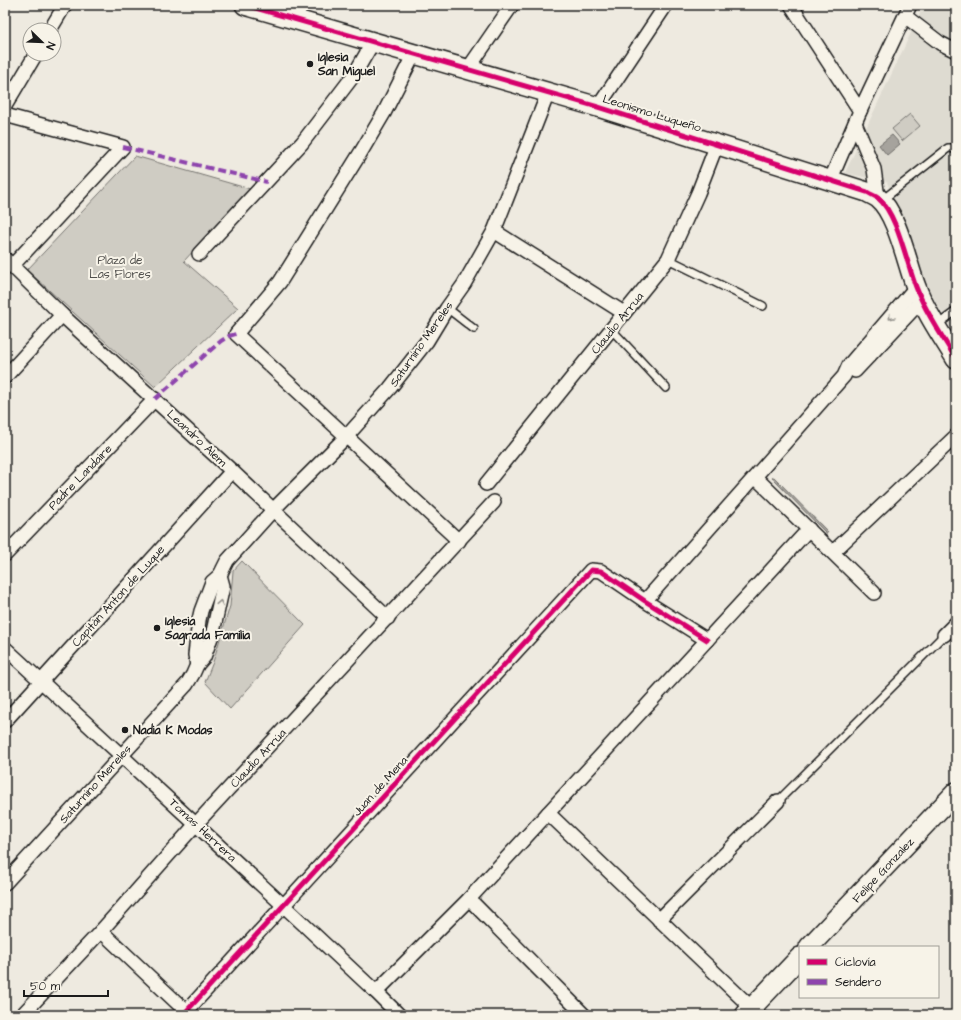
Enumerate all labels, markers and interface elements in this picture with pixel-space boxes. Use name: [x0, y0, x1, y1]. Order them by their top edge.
north arrow: [22, 22, 62, 62]
text: N: [42, 40, 59, 52]
place label: Iglesia San Miguel: [317, 49, 375, 82]
marker: Iglesia San Miguel: [305, 59, 315, 69]
street label: Leonismo Luqueño: [601, 90, 703, 137]
park label: Plaza de Las Flores: [89, 252, 151, 283]
street label: Claudio Arrua: [587, 289, 648, 358]
street label: Saturnino Mereles: [386, 298, 457, 390]
one-way arrow: [888, 312, 895, 319]
street label: Leandro Alem: [163, 406, 231, 471]
street label: Padre Landaire: [45, 440, 116, 514]
street label: Capitán Anton de Luque: [68, 541, 169, 651]
one-way arrow: [215, 599, 224, 606]
place label: Iglesia Sagrada Familia: [164, 613, 251, 646]
marker: Iglesia Sagrada Familia: [152, 623, 162, 633]
place label: Nadia K Modas: [133, 722, 213, 739]
marker: Nadia K Modas: [120, 725, 130, 735]
street label: Claudio Arrúa: [226, 725, 290, 792]
street label: Saturnino Mereles: [55, 741, 135, 827]
street label: Juan de Mena: [349, 753, 412, 820]
street label: Tomas Herrera: [165, 795, 240, 866]
street label: Felipe Gonzalez: [849, 834, 918, 907]
legend: [799, 946, 939, 998]
text: Ciclovía: [835, 954, 876, 971]
scale bar: [24, 972, 108, 998]
text: Sendero: [835, 974, 881, 991]
text: 50 m: [30, 978, 61, 995]

